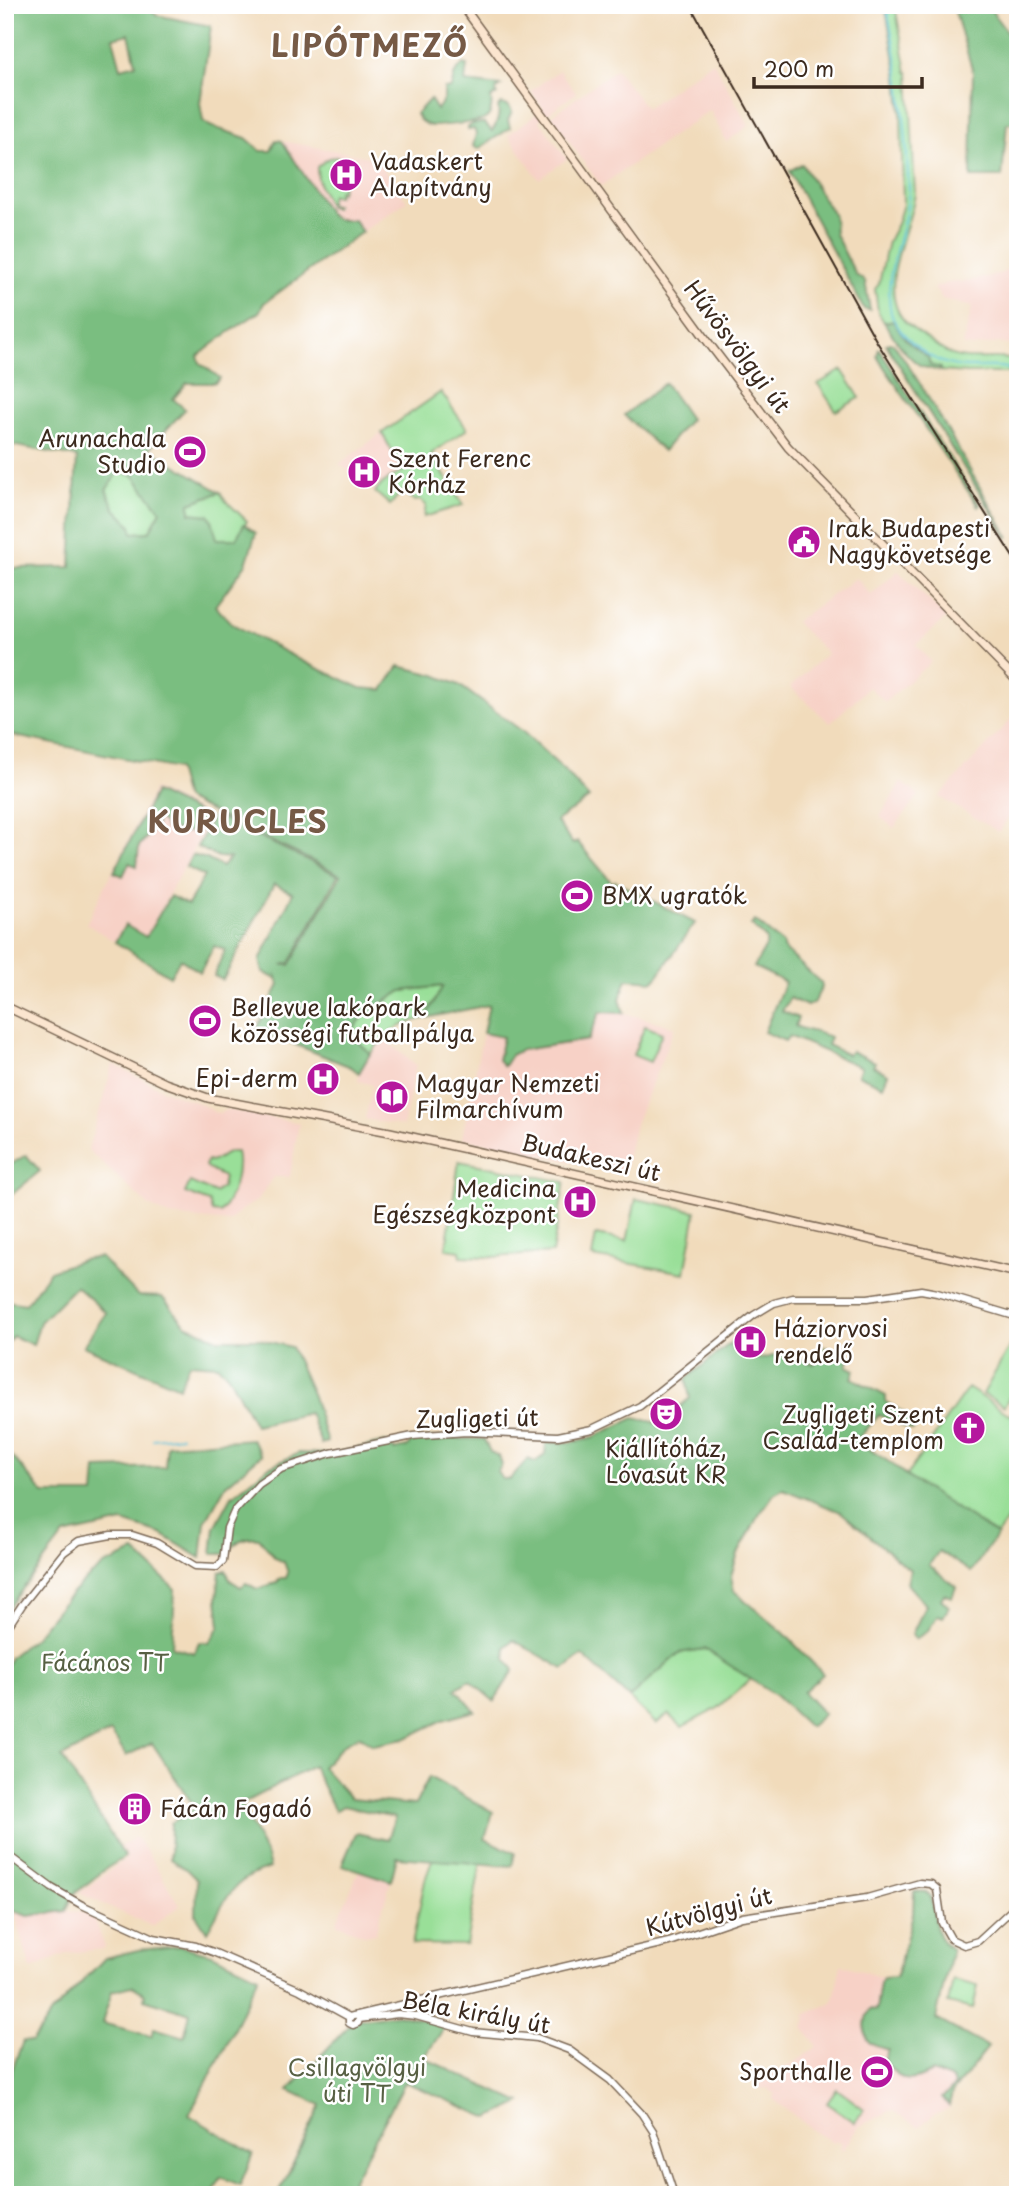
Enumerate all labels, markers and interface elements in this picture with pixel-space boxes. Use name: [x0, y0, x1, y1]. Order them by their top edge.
district label: LIPÓTMEZŐ: [271, 22, 469, 67]
scale bar: [754, 46, 922, 90]
text: 200 m: [764, 52, 834, 84]
place label: Vadaskert Alapítvány: [370, 143, 492, 204]
hospital icon: Vadaskert Alapítvány: [327, 156, 365, 194]
street label: Hűvösvölgyi út: [676, 272, 800, 420]
place label: Arunachala Studio: [38, 420, 167, 481]
sports icon: Arunachala Studio: [171, 433, 209, 471]
place label: Szent Ferenc Kórház: [388, 440, 531, 501]
hospital icon: Szent Ferenc Kórház: [345, 453, 383, 491]
place label: Irak Budapesti Nagykövetsége: [828, 510, 992, 571]
public building icon: Irak Budapesti Nagykövetsége: [785, 523, 823, 561]
district label: KURUCLES: [147, 798, 329, 843]
sports icon: BMX ugratók: [558, 877, 596, 915]
place label: BMX ugratók: [602, 877, 747, 912]
place label: Bellevue lakópark közösségi futballpálya: [230, 989, 475, 1050]
sports icon: Bellevue lakópark közösségi futballpálya: [186, 1002, 224, 1040]
place label: Epi-derm: [196, 1060, 298, 1095]
hospital icon: Epi-derm: [304, 1060, 342, 1098]
place label: Magyar Nemzeti Filmarchívum: [416, 1065, 600, 1126]
library icon: Magyar Nemzeti Filmarchívum: [373, 1078, 411, 1116]
street label: Budakeszi út: [519, 1124, 664, 1189]
place label: Medicina Egészségközpont: [372, 1170, 557, 1231]
hospital icon: Medicina Egészségközpont: [561, 1183, 599, 1221]
place label: Háziorvosi rendelő: [774, 1310, 888, 1371]
hospital icon: Háziorvosi rendelő: [731, 1323, 769, 1361]
theatre icon: Kiállítóház, Lóvasút KR: [647, 1395, 685, 1433]
place label: Zugligeti Szent Család-templom: [763, 1396, 944, 1457]
street label: Zugligeti út: [415, 1399, 539, 1436]
church icon: Zugligeti Szent Család-templom: [950, 1409, 988, 1447]
place label: Kiállítóház, Lóvasút KR: [605, 1430, 727, 1491]
park label: Fácános TT: [41, 1644, 170, 1679]
building icon: Fácán Fogadó: [116, 1790, 154, 1828]
place label: Fácán Fogadó: [160, 1790, 312, 1825]
street label: Kútvölgyi út: [642, 1877, 776, 1944]
street label: Béla király út: [399, 1981, 553, 2042]
park label: Csillagvölgyi úti TT: [288, 2049, 426, 2110]
place label: Sporthalle: [739, 2053, 852, 2088]
sports icon: Sporthalle: [858, 2053, 896, 2091]

